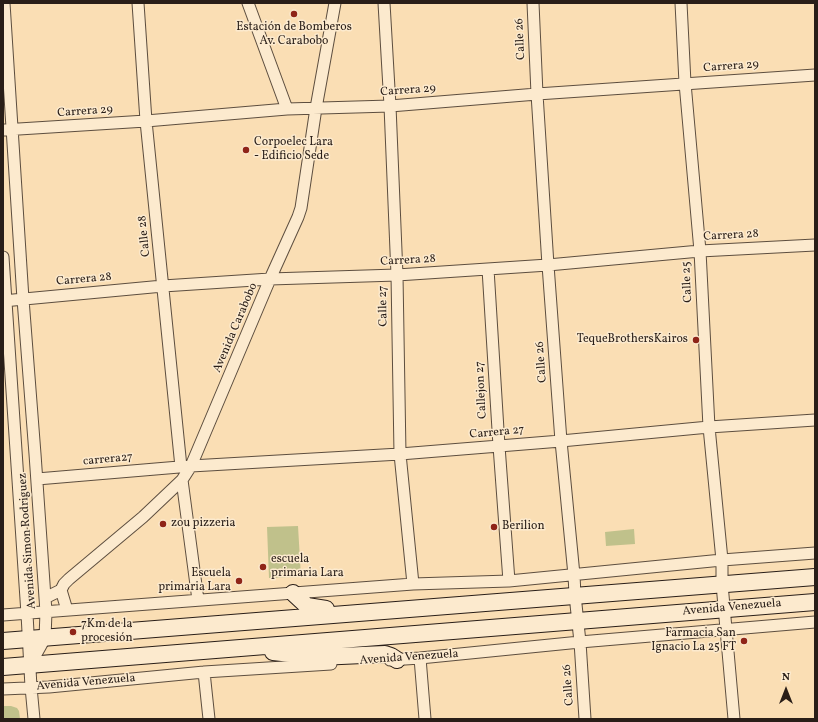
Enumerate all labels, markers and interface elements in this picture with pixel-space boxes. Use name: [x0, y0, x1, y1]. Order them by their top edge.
marker: Estación de Bomberos Av. Carabobo: [289, 9, 299, 19]
street label: Calle 26: [513, 18, 529, 60]
place label: Estación de Bomberos Av. Carabobo: [236, 21, 352, 49]
street label: Carrera 29: [703, 58, 759, 76]
street label: Carrera 29: [380, 82, 436, 100]
street label: Carrera 29: [57, 103, 113, 121]
place label: Corpoelec Lara - Edificio Sede: [254, 136, 333, 164]
marker: Corpoelec Lara - Edificio Sede: [241, 145, 251, 155]
street label: Calle 28: [136, 215, 154, 257]
street label: Carrera 28: [703, 227, 759, 245]
street label: Carrera 28: [380, 252, 436, 270]
street label: Calle 25: [680, 261, 696, 303]
street label: Carrera 28: [56, 270, 112, 290]
street label: Avenida Carabobo: [211, 281, 261, 375]
street label: Calle 27: [376, 285, 392, 327]
place label: TequeBrothersKairos: [577, 333, 688, 347]
marker: TequeBrothersKairos: [691, 335, 701, 345]
street label: Calle 26: [533, 341, 551, 383]
street label: Callejon 27: [473, 361, 491, 419]
street label: Carrera 27: [469, 423, 525, 443]
street label: carrera27: [82, 451, 134, 469]
street label: Avenida Simon Rodriguez: [16, 472, 40, 610]
place label: zou pizzeria: [171, 517, 235, 531]
marker: zou pizzeria: [158, 519, 168, 529]
place label: Berilion: [502, 520, 545, 534]
marker: Berilion: [489, 522, 499, 532]
place label: escuela primaria Lara: [271, 553, 344, 581]
marker: escuela primaria Lara: [258, 562, 268, 572]
place label: Escuela primaria Lara: [158, 567, 231, 595]
marker: Escuela primaria Lara: [234, 576, 244, 586]
street label: Avenida Venezuela: [682, 597, 782, 619]
place label: 7Km de la procesión: [81, 618, 133, 646]
marker: 7Km de la procesión: [68, 627, 78, 637]
place label: Farmacia San Ignacio La 25 FT: [651, 627, 736, 655]
marker: Farmacia San Ignacio La 25 FT: [739, 636, 749, 646]
street label: Avenida Venezuela: [359, 647, 459, 669]
street label: Calle 26: [560, 664, 578, 706]
north arrow: [766, 670, 806, 710]
text: N: [782, 670, 790, 685]
street label: Avenida Venezuela: [36, 672, 136, 694]

